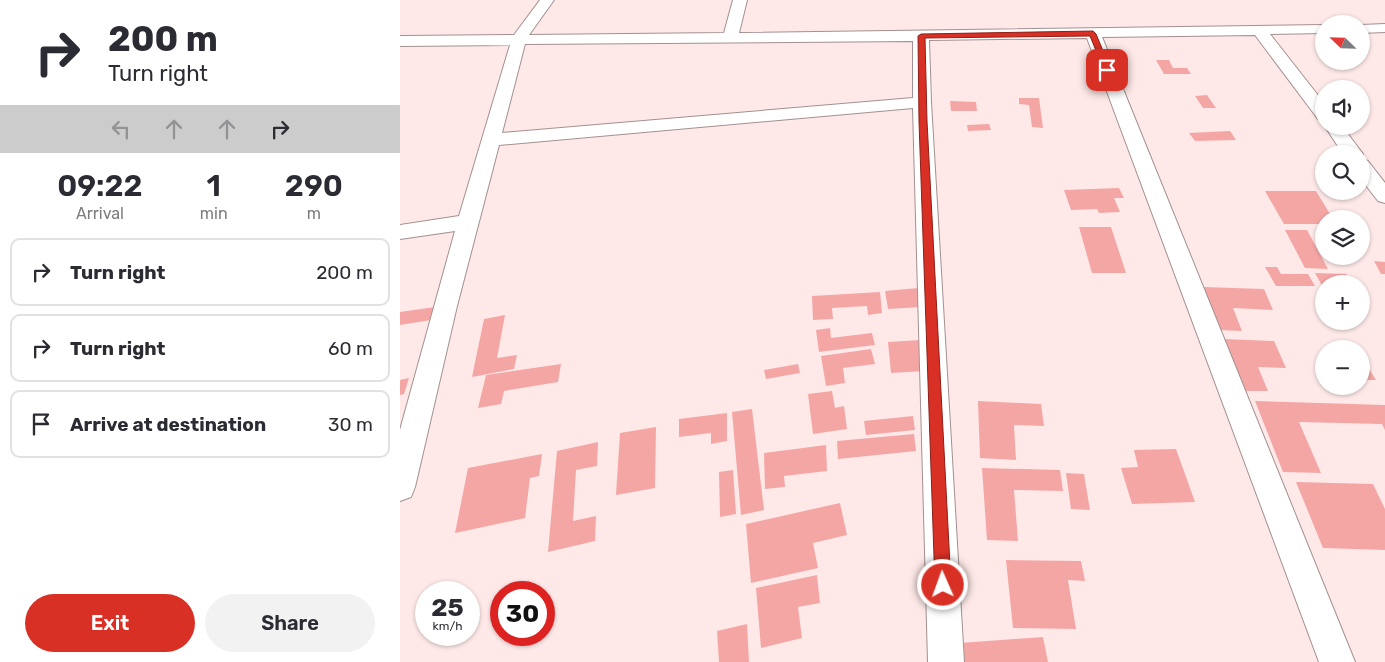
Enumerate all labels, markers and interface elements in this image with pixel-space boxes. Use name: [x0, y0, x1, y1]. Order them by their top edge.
north arrow: [1315, 15, 1370, 70]
map controls: [1315, 15, 1370, 395]
text: 200 m: [108, 18, 218, 60]
icon: right: [25, 20, 90, 85]
pin: [1086, 49, 1128, 91]
icon: arrive: [1093, 56, 1121, 84]
text: Turn right: [108, 60, 208, 87]
button: sound: [1315, 80, 1370, 135]
icon: left: [107, 115, 135, 143]
icon: ahead: [160, 115, 188, 143]
icon: ahead: [213, 115, 241, 143]
icon: right: [266, 115, 294, 143]
button: search: [1315, 145, 1370, 200]
text: 09:22: [57, 168, 143, 204]
text: 1: [207, 168, 221, 204]
text: 290: [285, 168, 343, 204]
text: Arrival: [76, 204, 124, 223]
text: min: [200, 204, 228, 223]
text: m: [307, 204, 321, 223]
button: layers: [1315, 210, 1370, 265]
icon: right: [27, 258, 55, 286]
text: Turn right: [70, 261, 165, 284]
text: 200 m: [316, 261, 373, 284]
button: +: [1315, 275, 1370, 330]
icon: right: [27, 334, 55, 362]
text: Turn right: [70, 337, 165, 360]
text: 60 m: [328, 337, 373, 360]
button: −: [1315, 340, 1370, 395]
icon: arrive: [27, 410, 55, 438]
text: Arrive at destination: [70, 413, 266, 436]
text: 30 m: [328, 413, 373, 436]
position arrow: [916, 558, 968, 610]
speed limit sign: 30: [490, 581, 555, 646]
text: 25: [431, 593, 464, 622]
button: Exit: [25, 594, 195, 652]
button: Share: [205, 594, 375, 652]
text: km/h: [433, 619, 462, 633]

